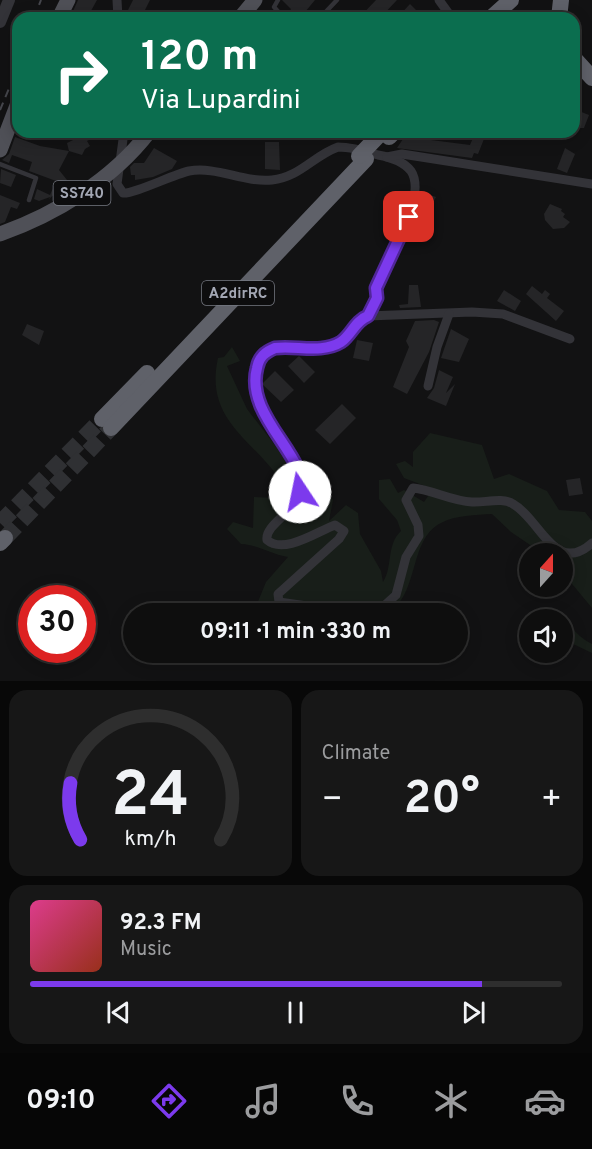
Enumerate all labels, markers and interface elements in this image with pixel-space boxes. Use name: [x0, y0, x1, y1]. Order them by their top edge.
text: 120 m: [141, 32, 258, 85]
icon: right: [42, 36, 120, 114]
text: Via Lupardini: [141, 84, 301, 118]
road number: SS740: [54, 181, 110, 205]
pin: [383, 191, 434, 242]
icon: arrive: [392, 200, 425, 233]
road number: A2dirRC: [202, 281, 274, 305]
position arrow: [268, 460, 332, 524]
north arrow: [519, 543, 573, 597]
map controls: [519, 543, 573, 663]
speed limit sign: 30: [18, 585, 96, 663]
button: sound: [519, 609, 573, 663]
text: 09:11 · 1 min · 330 m: [200, 619, 391, 646]
text: Climate: [322, 741, 390, 767]
text: 24: [111, 759, 189, 838]
text: 20°: [404, 772, 480, 829]
text: −: [322, 780, 343, 822]
text: +: [541, 780, 562, 822]
text: km/h: [124, 826, 176, 853]
text: 92.3 FM: [120, 910, 201, 937]
text: Music: [120, 937, 172, 963]
icon: previous: [102, 996, 135, 1029]
icon: pause: [279, 996, 312, 1029]
icon: next: [457, 996, 490, 1029]
icon: directions: [148, 1080, 190, 1122]
icon: music: [242, 1080, 284, 1122]
icon: phone: [336, 1080, 378, 1122]
icon: climate: [430, 1080, 472, 1122]
icon: car: [524, 1080, 566, 1122]
text: 09:10: [26, 1084, 96, 1118]

